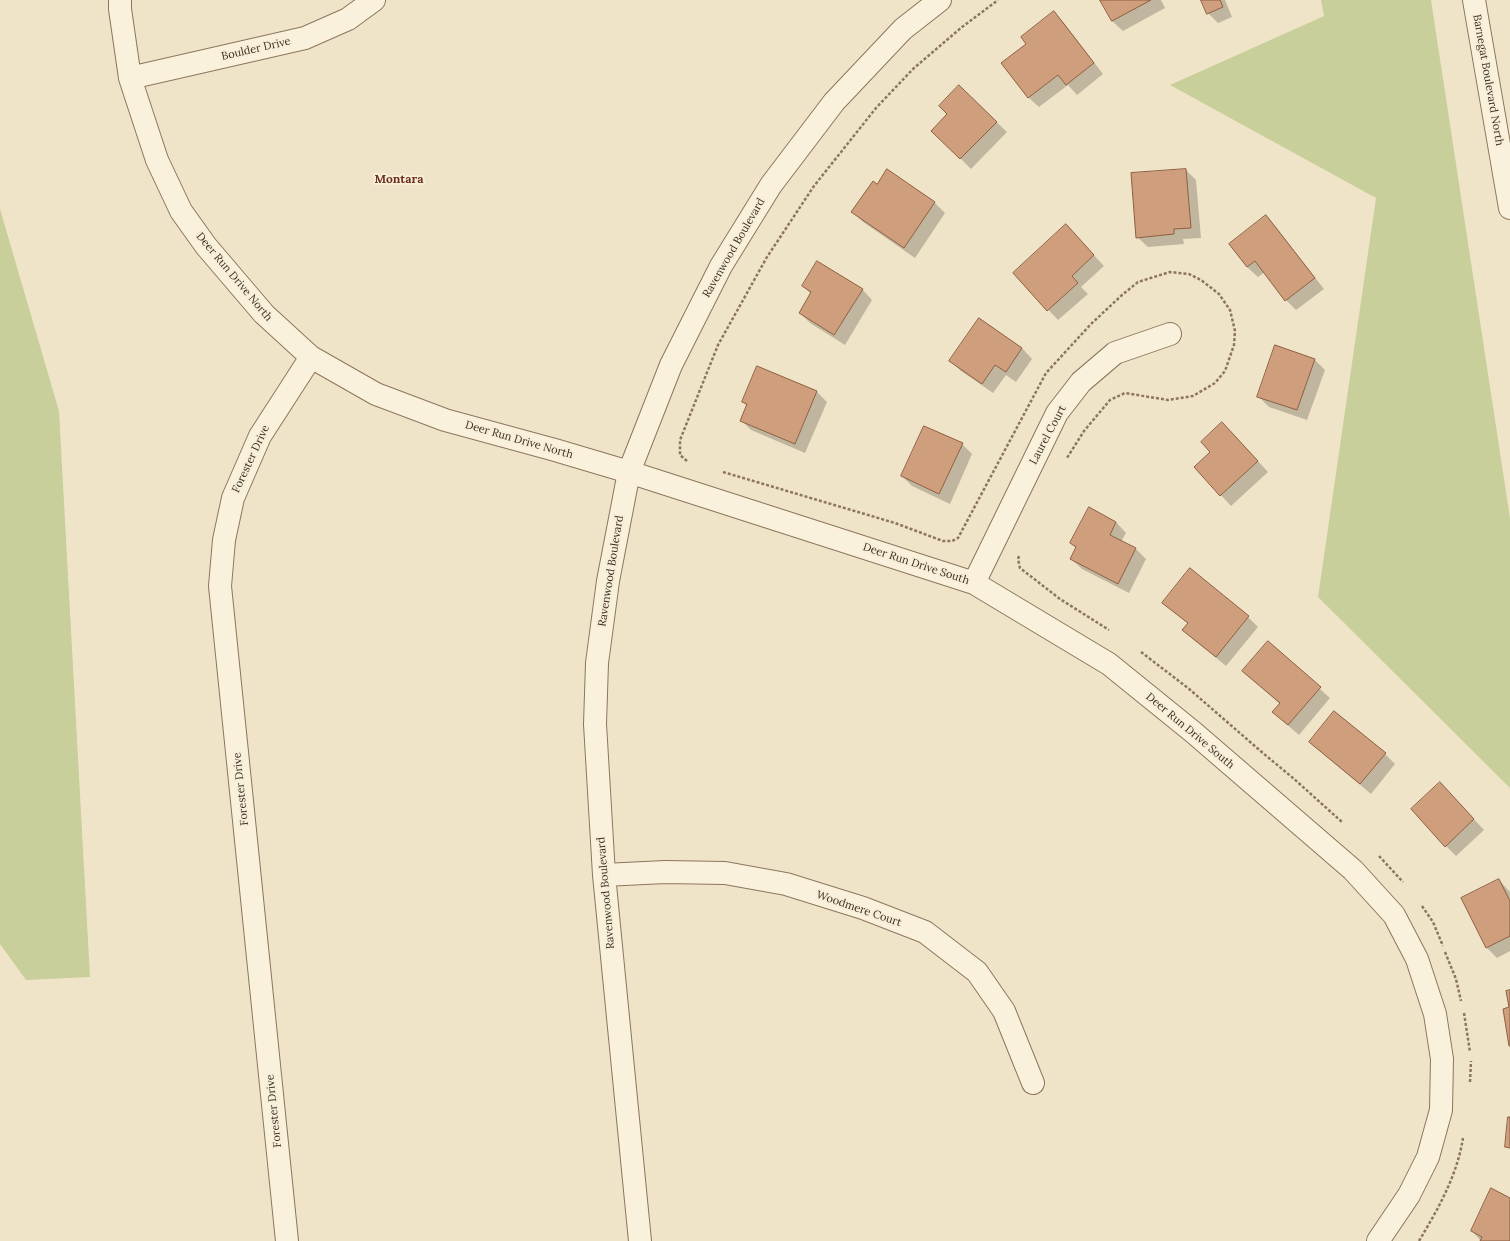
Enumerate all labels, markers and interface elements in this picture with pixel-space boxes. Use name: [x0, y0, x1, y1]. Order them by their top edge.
street label: Barnegat Boulevard North: [1470, 13, 1506, 147]
street label: Boulder Drive: [220, 35, 292, 63]
district label: Montara: [375, 173, 423, 187]
street label: Ravenwood Boulevard: [700, 196, 768, 300]
street label: Deer Run Drive North: [193, 230, 275, 324]
street label: Laurel Court: [1027, 403, 1069, 467]
street label: Deer Run Drive North: [464, 418, 574, 462]
street label: Forester Drive: [230, 423, 272, 495]
street label: Ravenwood Boulevard: [596, 514, 626, 628]
street label: Deer Run Drive South: [861, 541, 971, 587]
street label: Deer Run Drive South: [1143, 690, 1237, 772]
street label: Forester Drive: [231, 752, 251, 826]
street label: Ravenwood Boulevard: [595, 836, 617, 950]
street label: Woodmere Court: [815, 888, 903, 930]
street label: Forester Drive: [264, 1074, 284, 1148]

